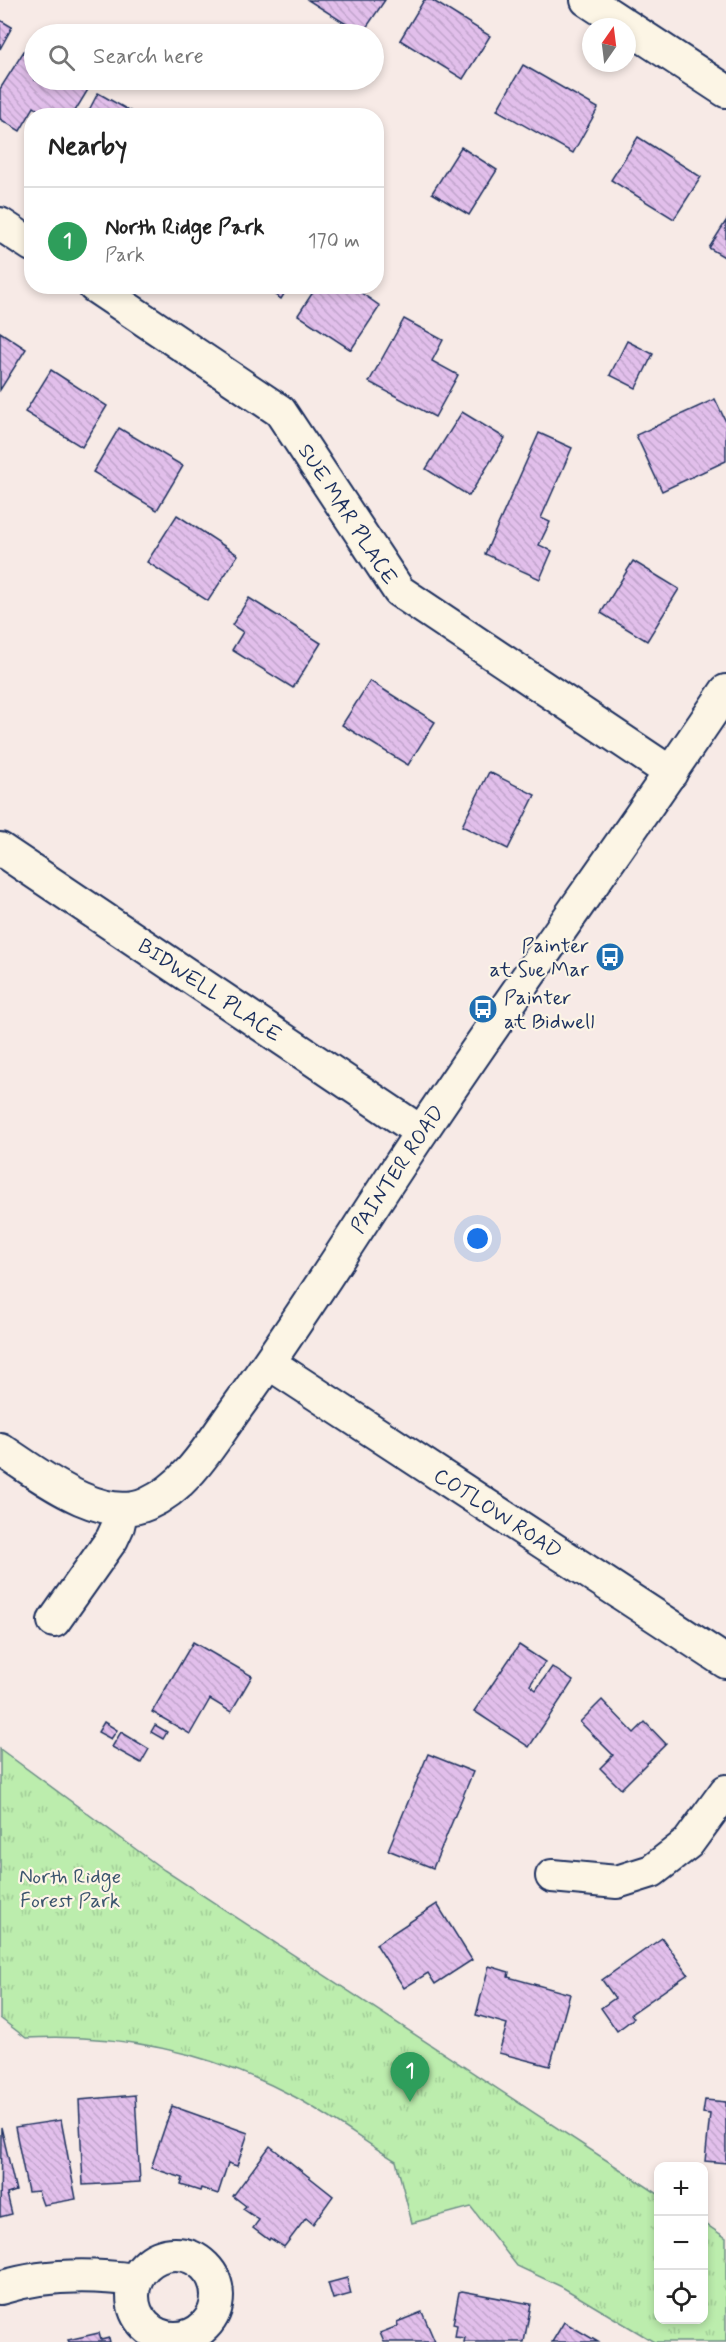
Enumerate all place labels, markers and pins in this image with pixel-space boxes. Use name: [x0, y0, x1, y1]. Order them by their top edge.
place label: Painter at Sue Mar: [490, 932, 589, 984]
bus stop icon: Painter at Sue Mar: [594, 941, 626, 973]
place label: Painter at Bidwell: [504, 984, 594, 1036]
bus stop icon: Painter at Bidwell: [467, 993, 499, 1025]
pin: 1: [390, 2052, 430, 2102]

